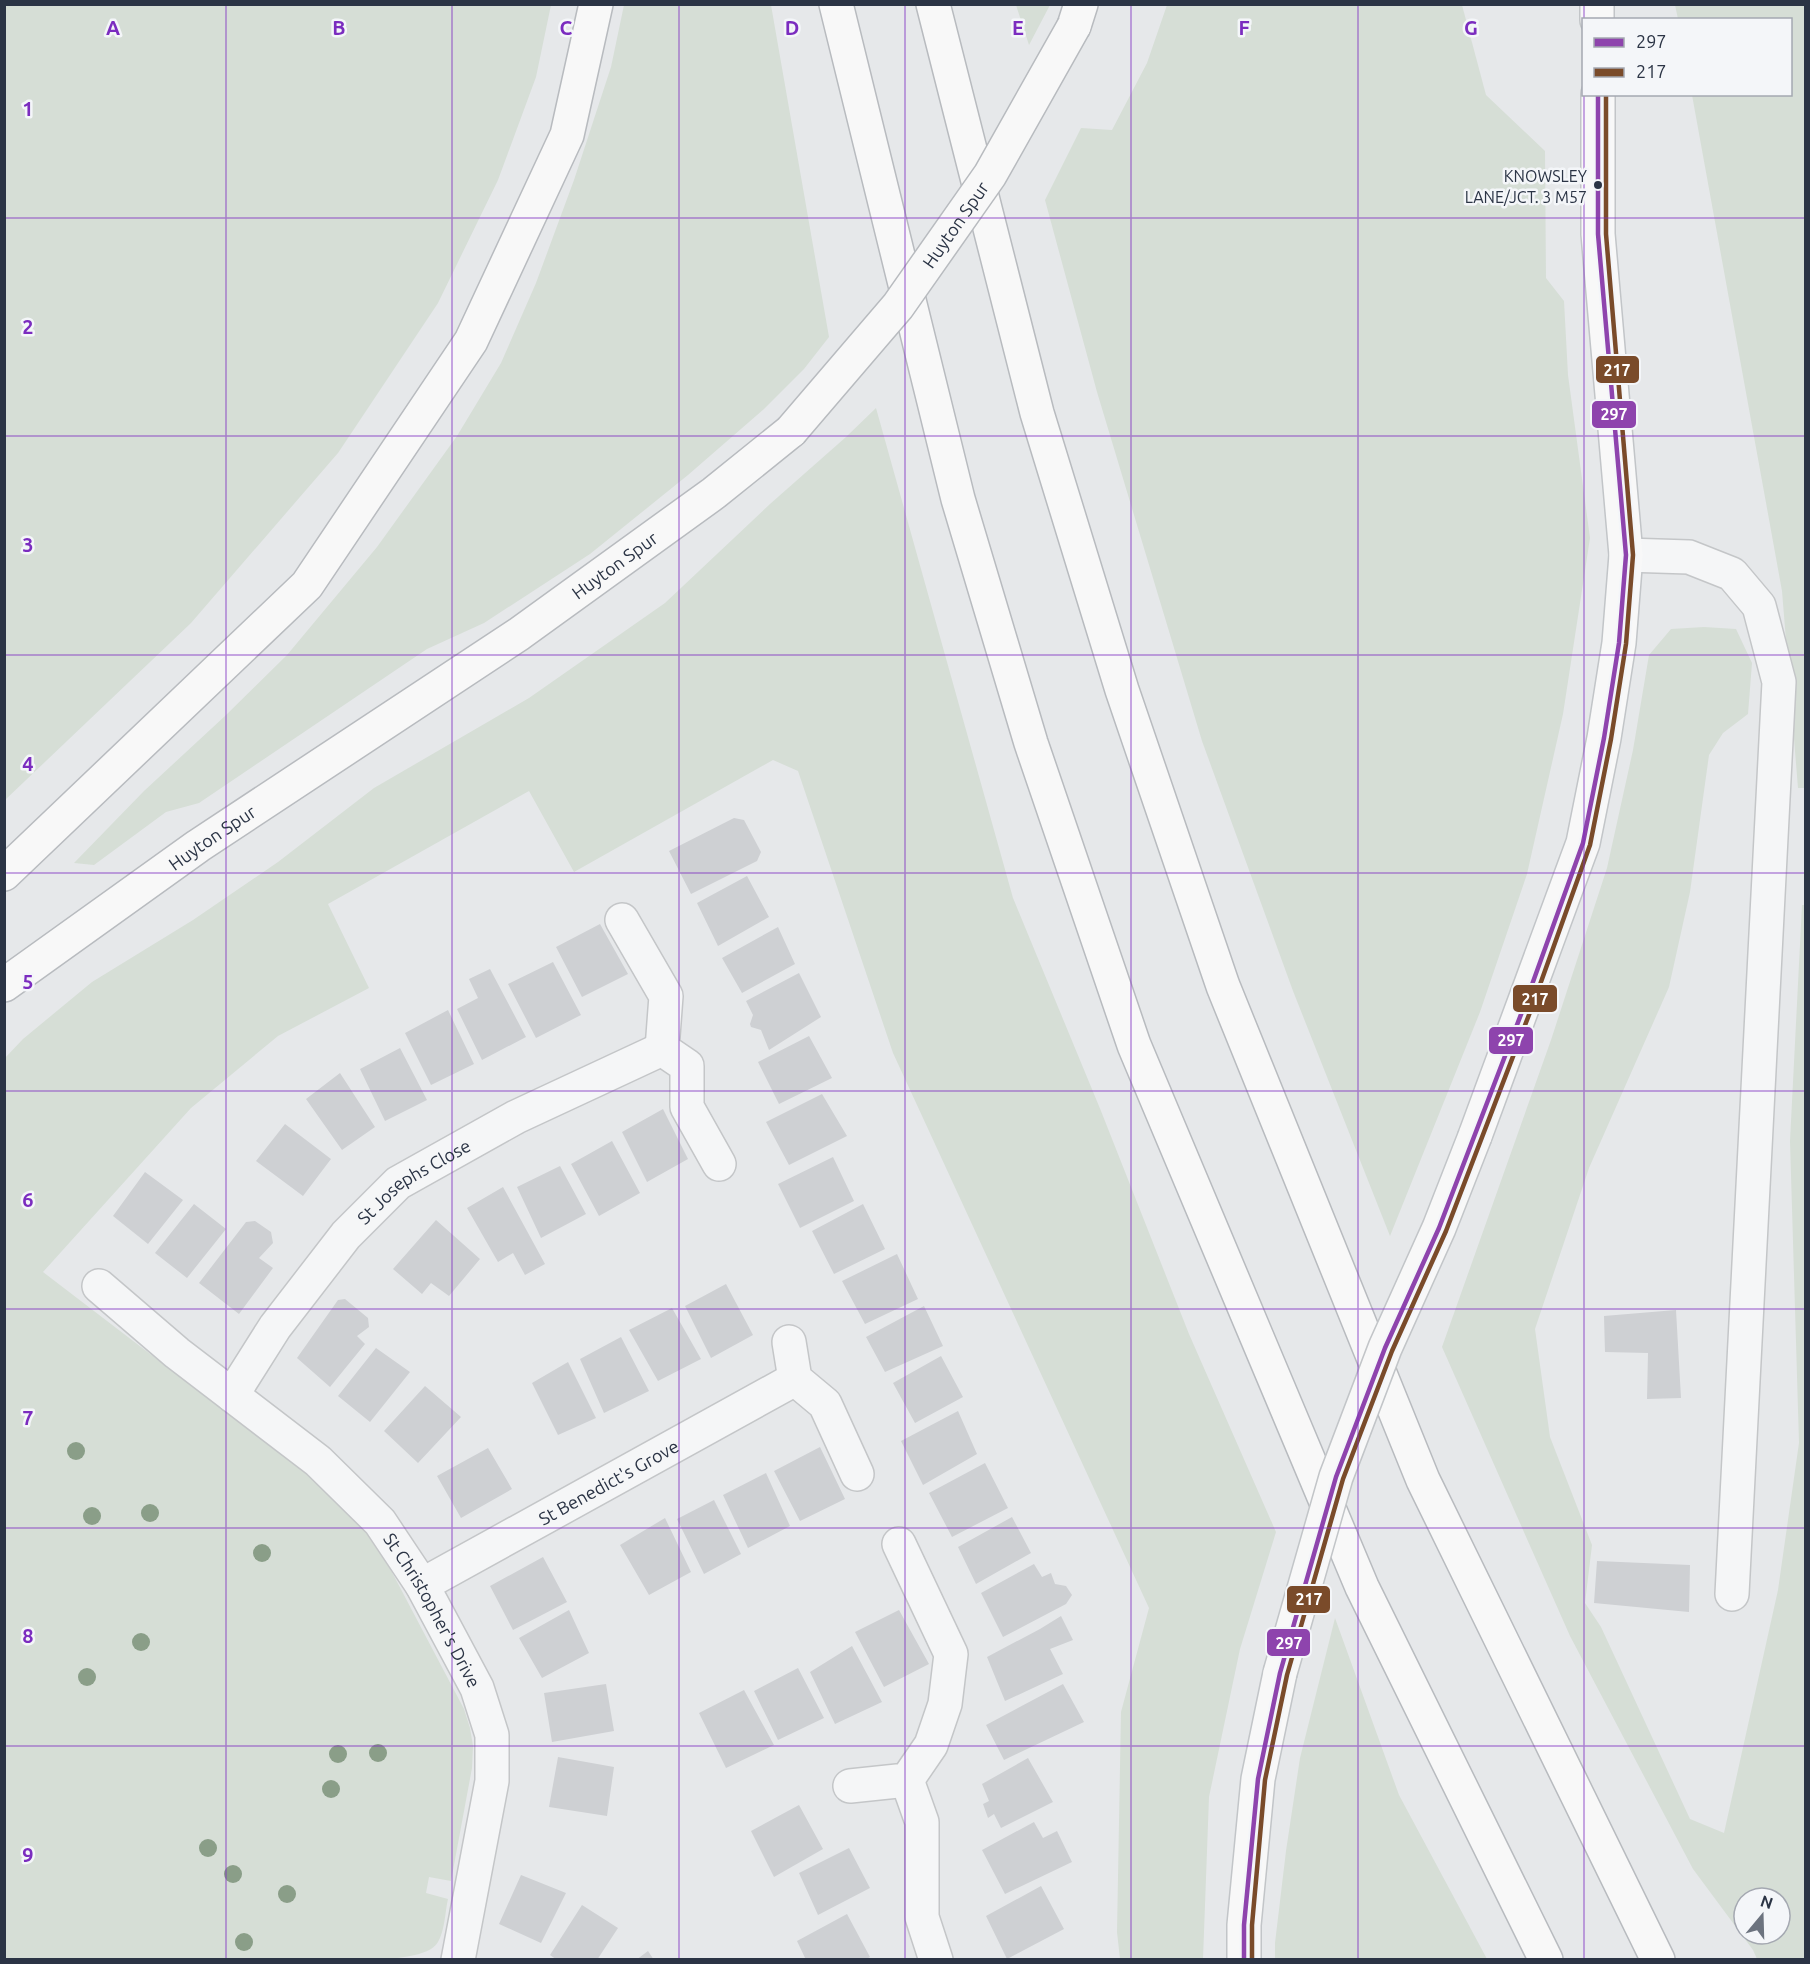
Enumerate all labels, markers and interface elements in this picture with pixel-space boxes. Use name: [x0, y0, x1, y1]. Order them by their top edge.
text: A: [106, 16, 120, 39]
text: B: [332, 16, 346, 39]
text: C: [560, 16, 573, 39]
text: D: [785, 16, 799, 39]
text: E: [1012, 16, 1024, 39]
text: F: [1238, 16, 1250, 39]
text: G: [1464, 16, 1478, 39]
legend: [1582, 18, 1792, 96]
text: 297: [1636, 31, 1666, 51]
text: 217: [1636, 61, 1666, 81]
text: 1: [22, 97, 34, 120]
place label: KNOWSLEY LANE/JCT. 3 M57: [1465, 167, 1588, 206]
street label: Huyton Spur: [918, 178, 992, 271]
marker: KNOWSLEY LANE/JCT. 3 M57: [1592, 179, 1604, 191]
text: 2: [22, 315, 34, 338]
line badge: 217: [1595, 355, 1640, 384]
text: 217: [1603, 361, 1631, 379]
line badge: 297: [1591, 400, 1637, 429]
text: 297: [1600, 405, 1628, 423]
street label: Huyton Spur: [568, 527, 661, 603]
text: 3: [22, 533, 34, 556]
text: 4: [22, 752, 34, 775]
street label: Huyton Spur: [165, 801, 259, 874]
text: 5: [22, 970, 34, 993]
line badge: 217: [1512, 984, 1558, 1013]
text: 217: [1521, 990, 1549, 1008]
line badge: 297: [1488, 1026, 1534, 1055]
text: 297: [1497, 1031, 1525, 1049]
street label: St Josephs Close: [353, 1135, 474, 1228]
text: 6: [22, 1188, 34, 1211]
text: 7: [22, 1406, 34, 1429]
street label: St Benedict's Grove: [535, 1435, 682, 1529]
street label: St Christopher's Drive: [380, 1529, 485, 1691]
line badge: 217: [1286, 1585, 1331, 1614]
text: 217: [1295, 1590, 1323, 1608]
text: 8: [22, 1624, 34, 1647]
line badge: 297: [1266, 1628, 1311, 1657]
text: 297: [1275, 1634, 1303, 1652]
text: 9: [22, 1843, 34, 1866]
north arrow: [1732, 1886, 1792, 1946]
text: N: [1758, 1891, 1775, 1912]

